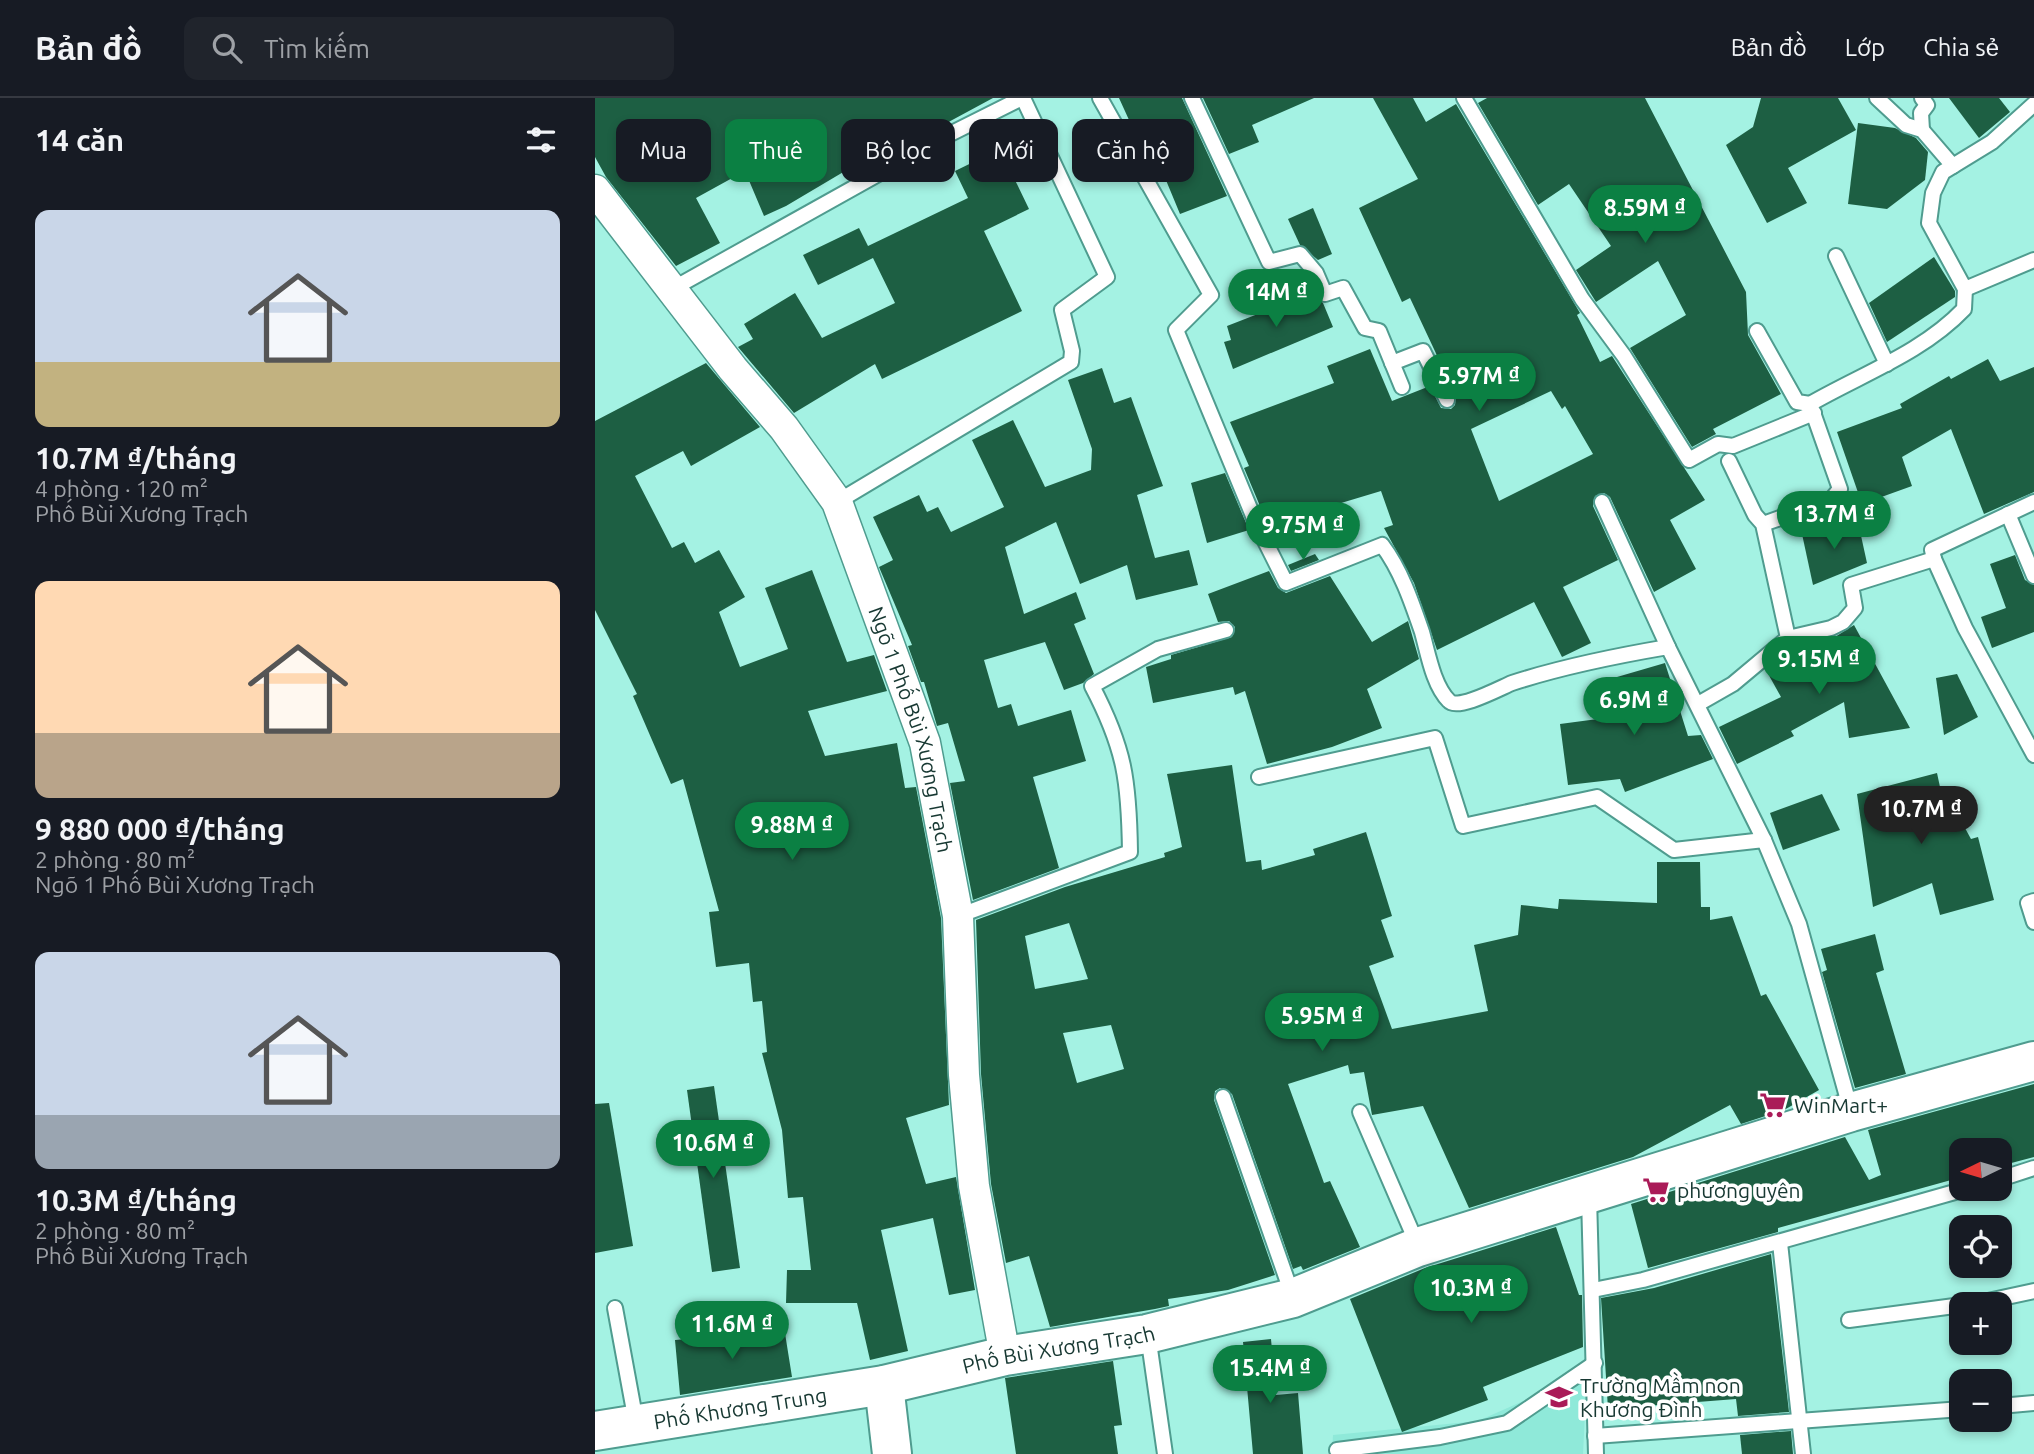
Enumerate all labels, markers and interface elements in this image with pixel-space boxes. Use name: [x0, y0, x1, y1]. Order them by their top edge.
search box: [184, 17, 674, 80]
text: Bản đồ: [35, 29, 142, 66]
icon: search: [208, 29, 246, 67]
text: Tìm kiếm: [264, 34, 370, 63]
text: Bản đồ: [1731, 34, 1807, 61]
text: Lớp: [1845, 34, 1885, 61]
text: Chia sẻ: [1923, 34, 1999, 61]
chip: Mua: [616, 119, 711, 182]
chip: Thuê: [725, 119, 827, 182]
chip: Bộ lọc: [841, 119, 955, 182]
chip: Mới: [969, 119, 1058, 182]
chip: Căn hộ: [1072, 119, 1194, 182]
icon: filters: [522, 121, 560, 159]
text: 14 căn: [35, 123, 124, 157]
pin: 8.59M ₫: [1580, 186, 1710, 245]
text: 8.59M ₫: [1604, 195, 1686, 220]
icon: home: [235, 255, 361, 381]
pin: 14M ₫: [1227, 270, 1325, 329]
text: 14M ₫: [1244, 279, 1308, 304]
pin: 5.97M ₫: [1414, 354, 1544, 413]
text: 5.97M ₫: [1438, 363, 1520, 388]
text: 10.7M ₫/tháng: [35, 441, 237, 475]
text: 4 phòng · 120 m²: [35, 476, 208, 501]
pin: 13.7M ₫: [1769, 491, 1899, 551]
text: Phố Bùi Xương Trạch: [35, 501, 248, 526]
text: 13.7M ₫: [1793, 501, 1875, 526]
pin: 9.75M ₫: [1238, 503, 1368, 562]
text: 9.75M ₫: [1262, 512, 1344, 537]
street label: Ngõ 1 Phố Bùi Xương Trạch: [864, 603, 958, 855]
icon: home: [235, 626, 361, 752]
pin: 9.15M ₫: [1754, 636, 1884, 696]
text: 9.15M ₫: [1778, 646, 1860, 671]
pin: 6.9M ₫: [1577, 678, 1691, 737]
text: 6.9M ₫: [1599, 687, 1669, 712]
pin: 10.7M ₫: [1856, 786, 1986, 846]
text: 10.7M ₫: [1880, 796, 1962, 821]
pin: 9.88M ₫: [727, 802, 857, 862]
text: 9 880 000 ₫/tháng: [35, 812, 285, 846]
text: 9.88M ₫: [751, 812, 833, 837]
text: 2 phòng · 80 m²: [35, 847, 195, 872]
text: Ngõ 1 Phố Bùi Xương Trạch: [35, 872, 315, 897]
pin: 5.95M ₫: [1257, 993, 1387, 1053]
icon: home: [235, 997, 361, 1123]
text: 5.95M ₫: [1281, 1003, 1363, 1028]
supermarket icon: WinMart+: [1758, 1090, 1788, 1120]
place label: WinMart+: [1794, 1093, 1888, 1117]
pin: 10.6M ₫: [648, 1121, 778, 1180]
text: 10.6M ₫: [672, 1130, 754, 1155]
north arrow: [1949, 1138, 2013, 1200]
map controls: [1949, 1138, 2012, 1432]
supermarket icon: phương uyên: [1641, 1175, 1671, 1205]
place label: phương uyên: [1677, 1178, 1801, 1202]
text: 10.3M ₫/tháng: [35, 1183, 237, 1217]
button: locate: [1949, 1215, 2012, 1278]
text: 2 phòng · 80 m²: [35, 1218, 195, 1243]
text: Phố Bùi Xương Trạch: [35, 1243, 248, 1268]
pin: 10.3M ₫: [1406, 1266, 1536, 1325]
text: 10.3M ₫: [1430, 1275, 1512, 1300]
button: +: [1949, 1292, 2012, 1355]
pin: 11.6M ₫: [667, 1302, 797, 1361]
text: 11.6M ₫: [691, 1311, 773, 1336]
street label: Phố Bùi Xương Trạch: [960, 1321, 1157, 1378]
pin: 15.4M ₫: [1205, 1346, 1335, 1405]
text: 15.4M ₫: [1229, 1355, 1311, 1380]
button: −: [1949, 1369, 2012, 1432]
place label: Trường Mầm non Khương Đình: [1580, 1371, 1741, 1421]
street label: Phố Khương Trung: [652, 1382, 829, 1434]
school or university icon: Trường Mầm non Khương Đình: [1544, 1382, 1574, 1412]

